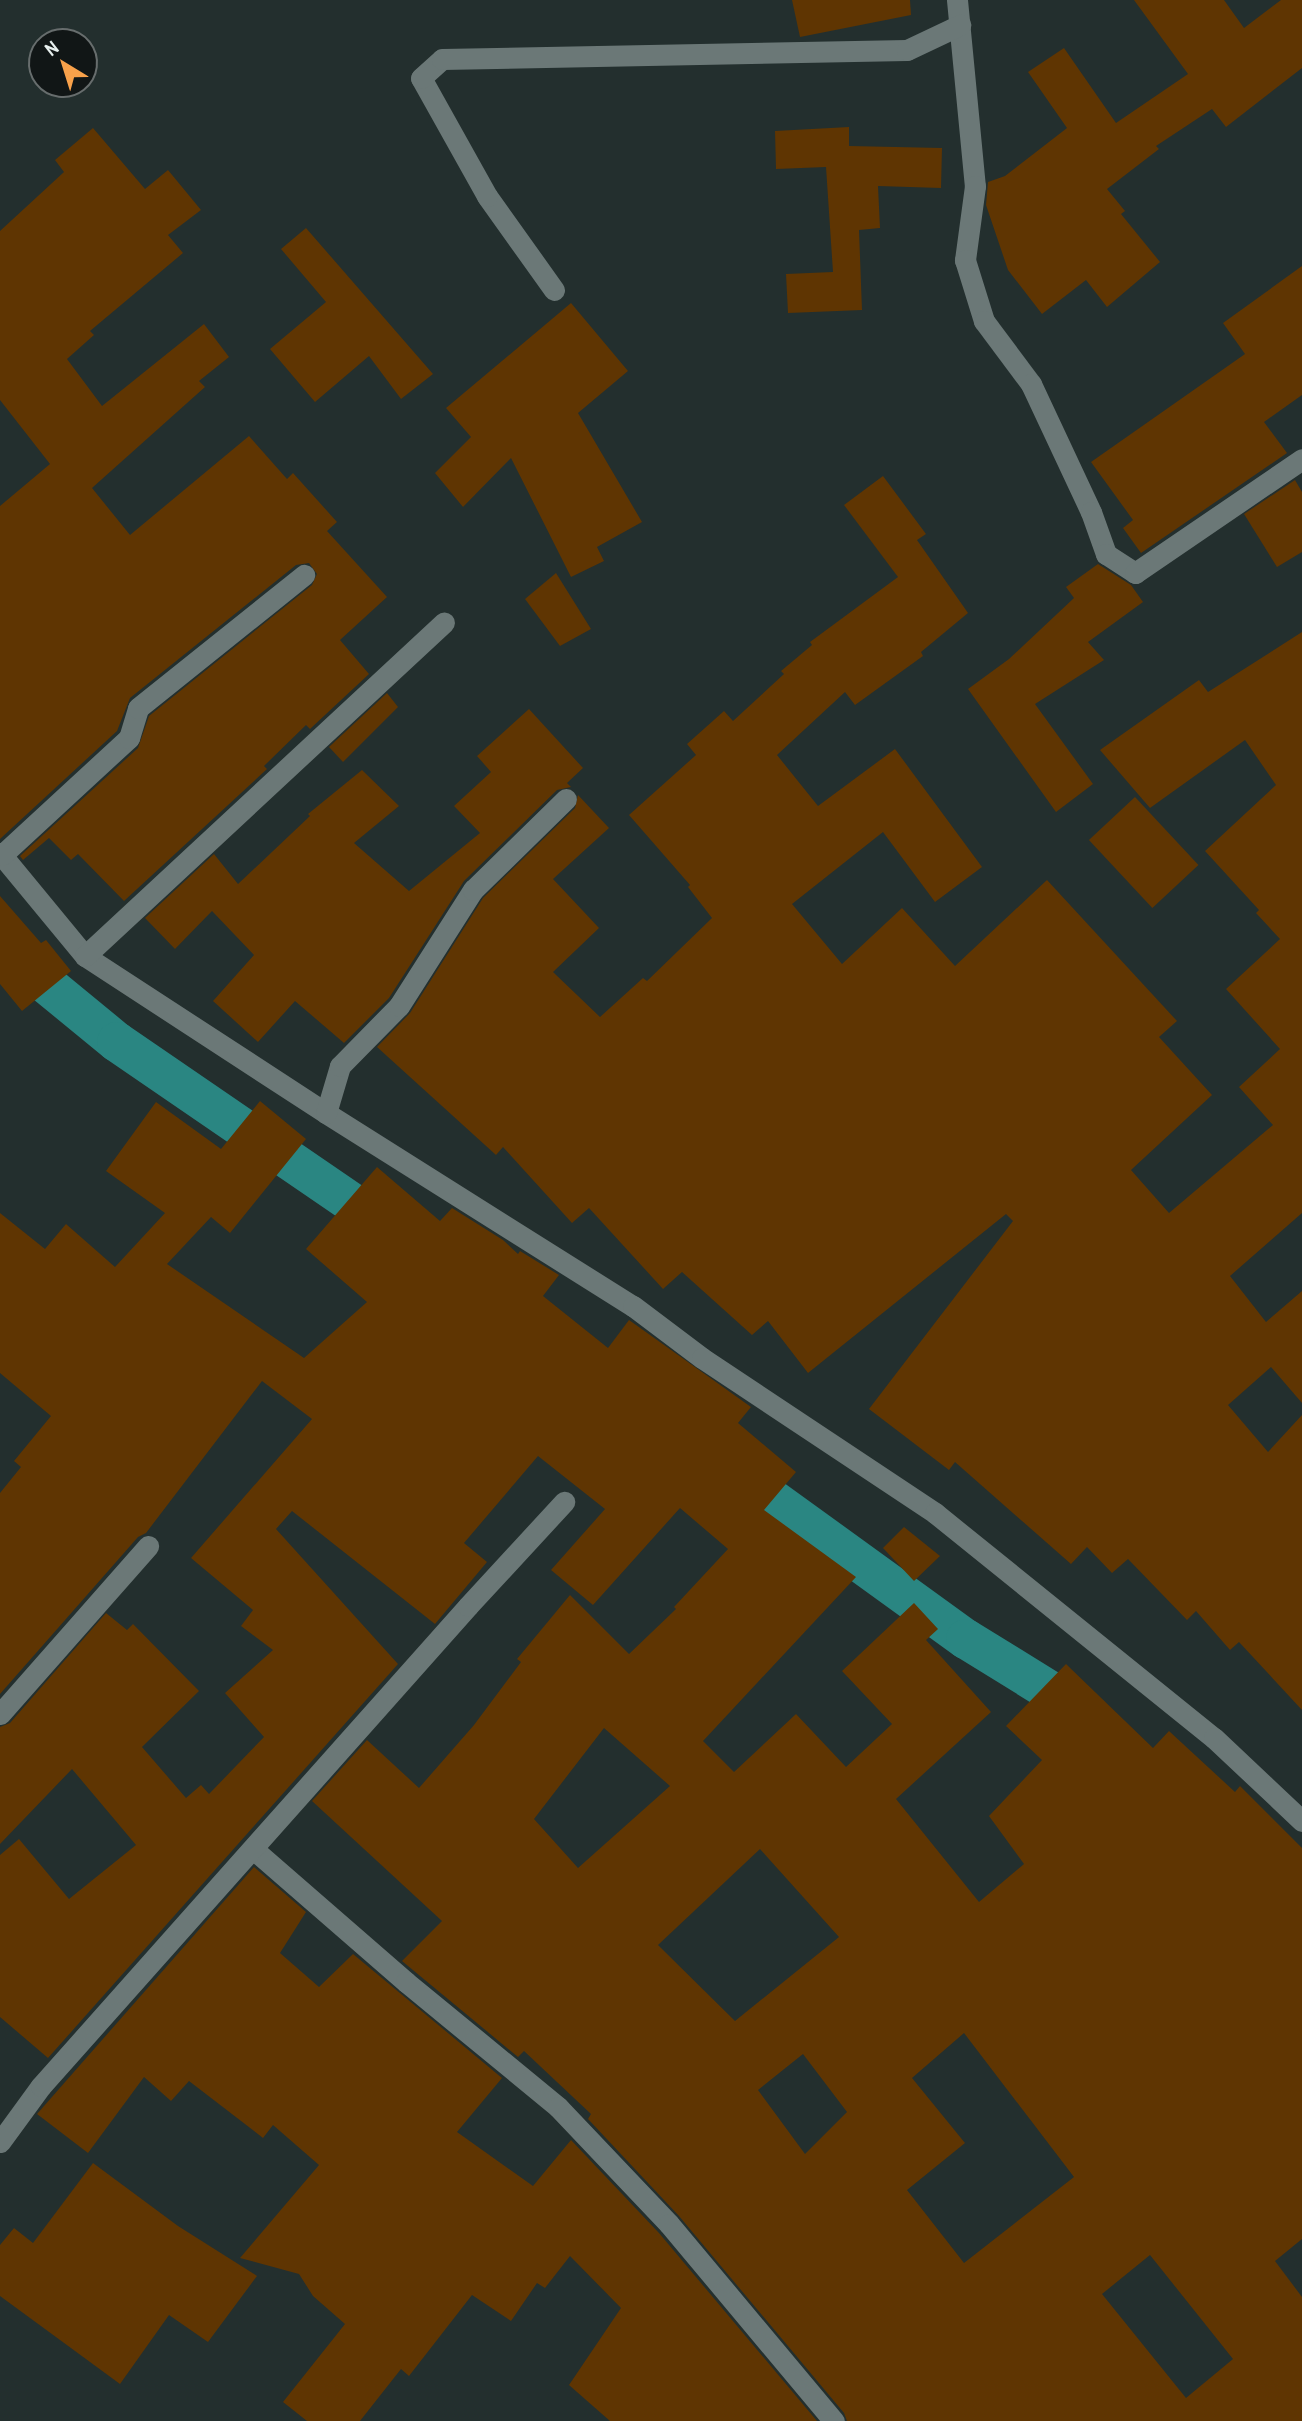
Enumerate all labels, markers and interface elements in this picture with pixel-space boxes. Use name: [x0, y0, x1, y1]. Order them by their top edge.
north arrow: [28, 28, 98, 98]
text: N: [39, 34, 64, 62]

